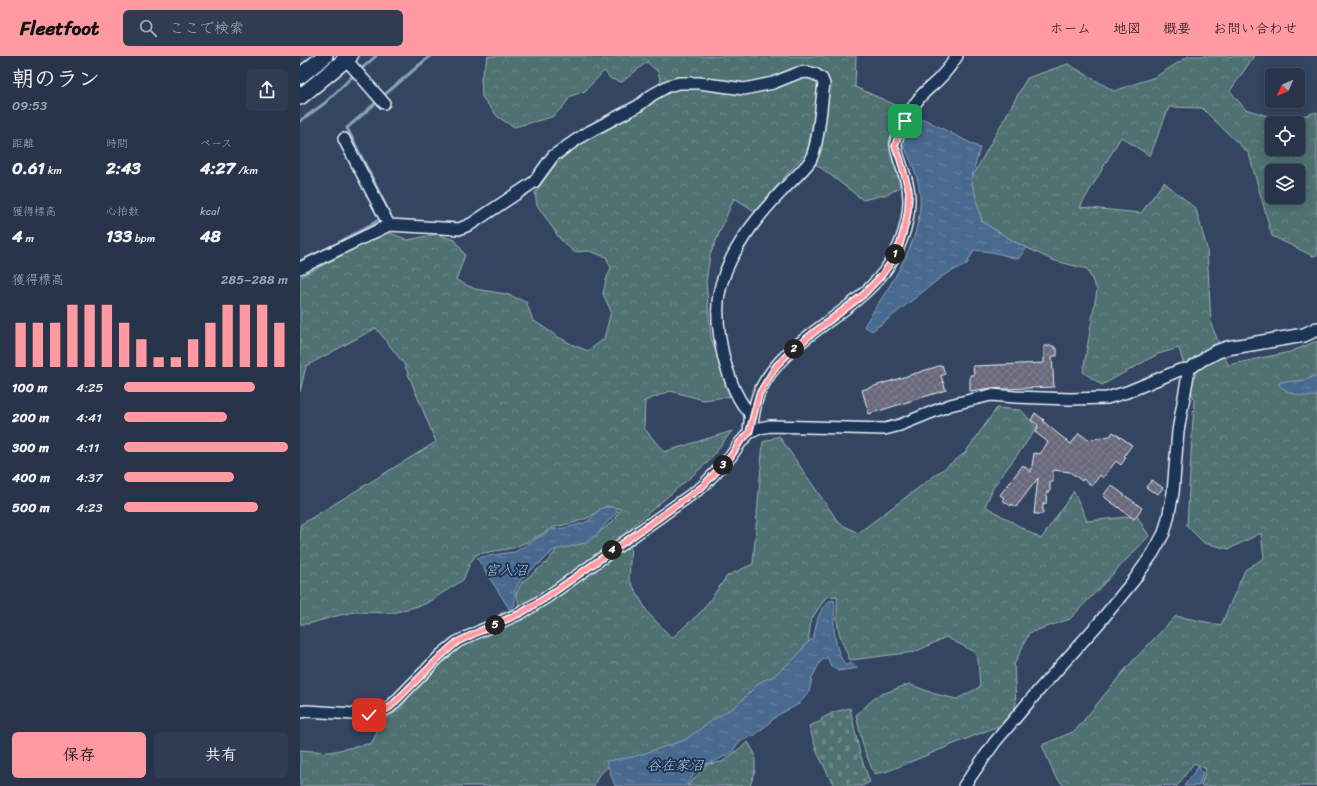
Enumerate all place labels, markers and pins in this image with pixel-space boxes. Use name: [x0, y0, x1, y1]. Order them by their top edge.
pin: [888, 104, 922, 138]
pin: 1: [885, 244, 905, 264]
pin: 2: [784, 339, 804, 359]
pin: 3: [713, 455, 733, 475]
pin: 4: [602, 540, 622, 560]
pin: 5: [485, 615, 505, 635]
pin: [352, 698, 386, 732]

